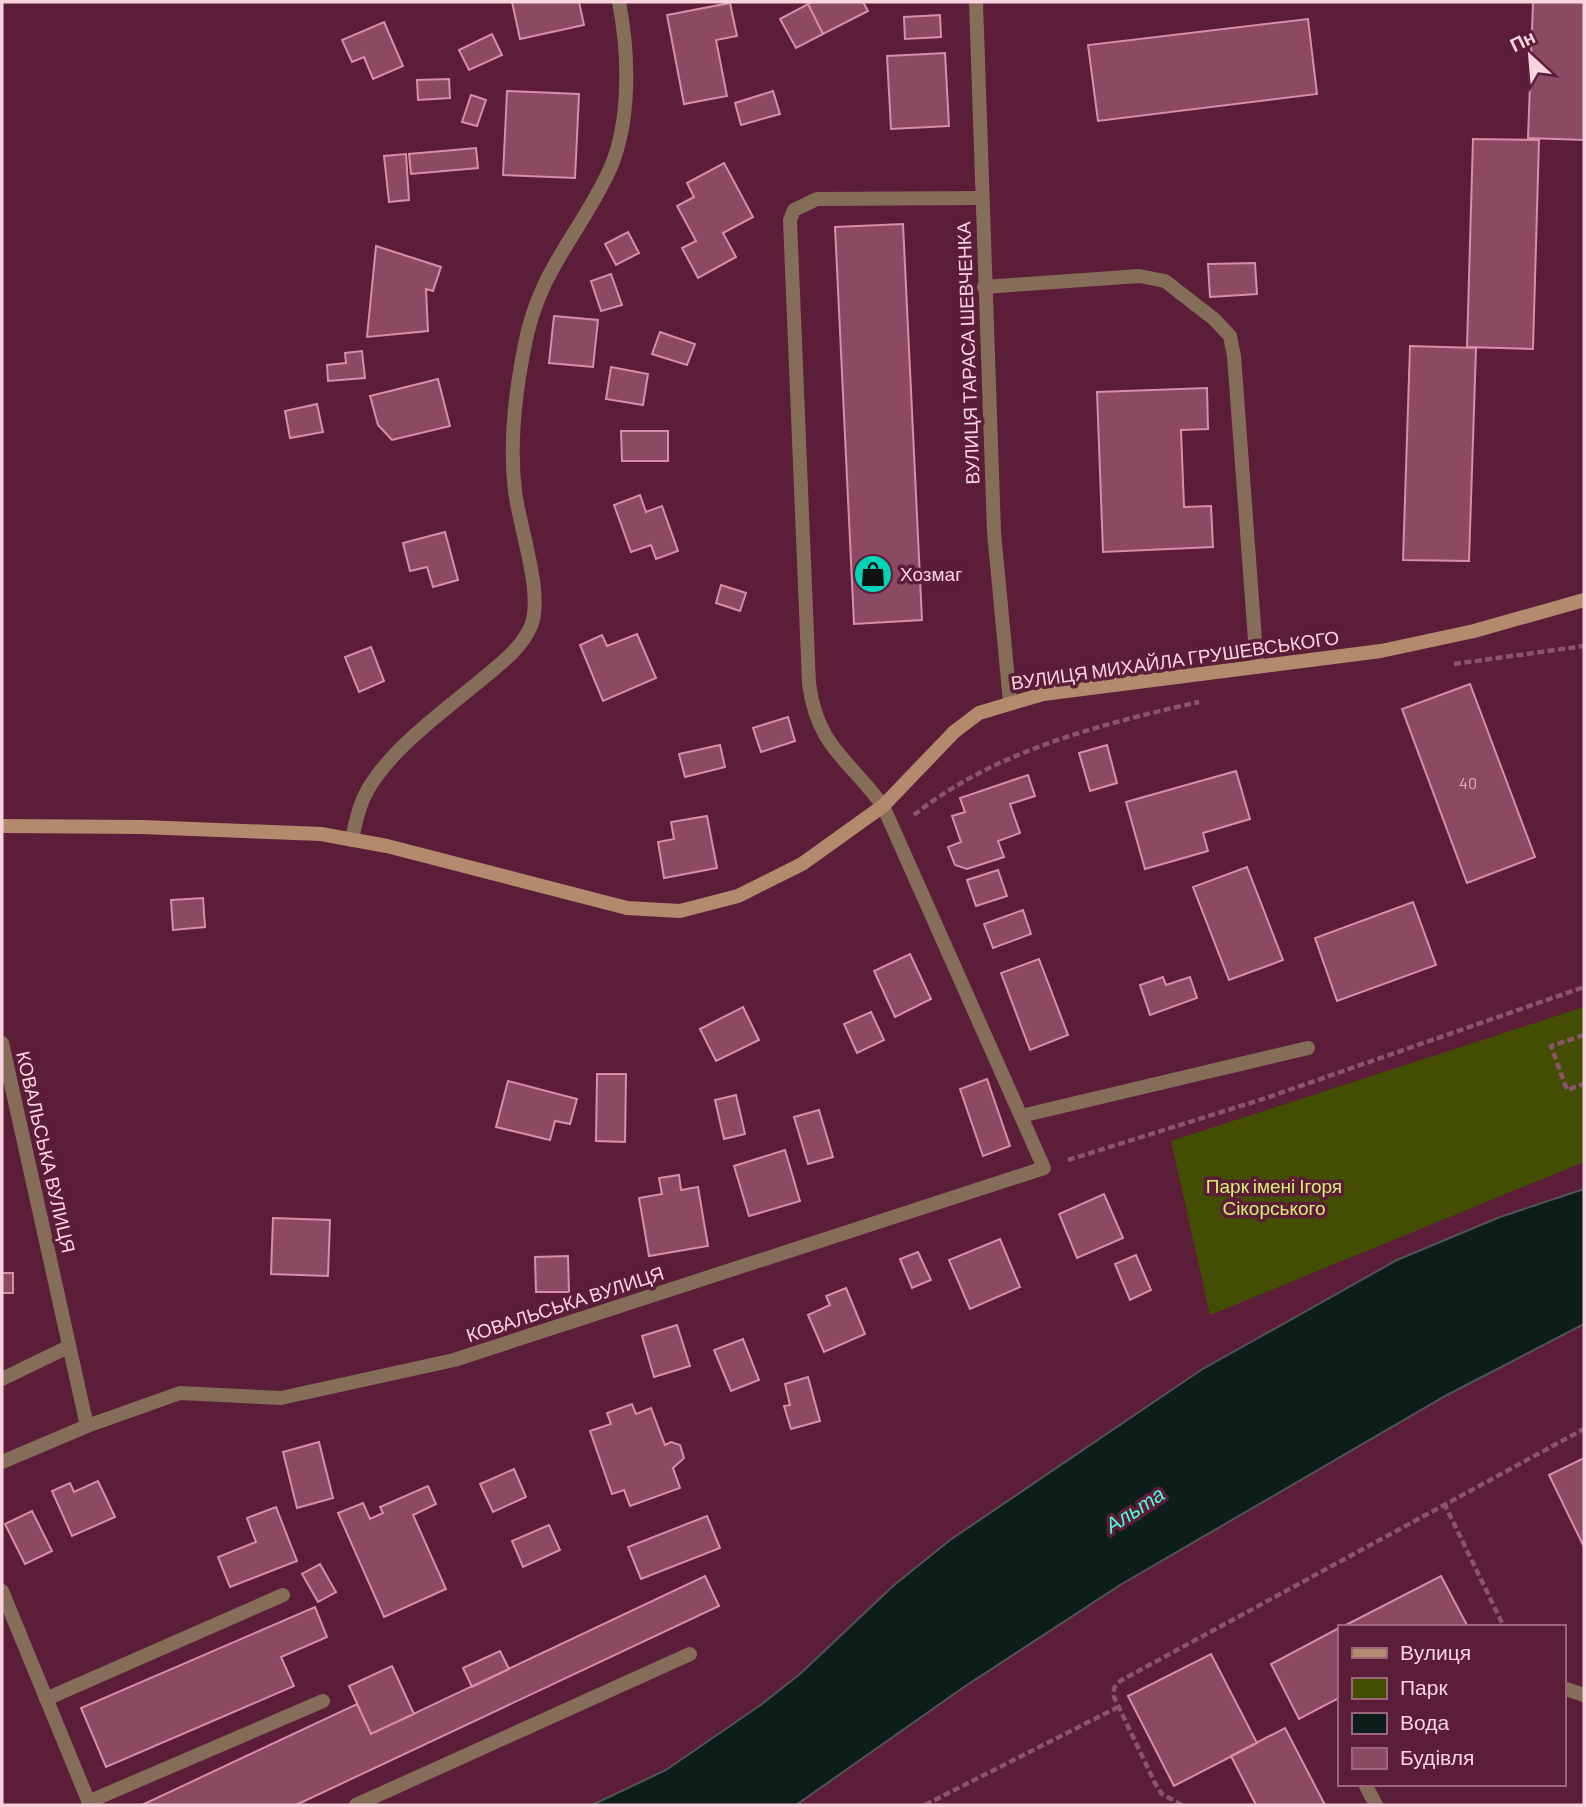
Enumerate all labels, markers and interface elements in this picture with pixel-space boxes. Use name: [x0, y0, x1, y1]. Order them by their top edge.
north arrow: [1495, 21, 1565, 91]
text: Пн: [1506, 24, 1539, 56]
street label: ВУЛИЦЯ ТАРАСА ШЕВЧЕНКА: [951, 221, 984, 485]
shop icon: Хозмаг: [852, 553, 894, 595]
place label: Хозмаг: [900, 562, 962, 585]
street label: ВУЛИЦЯ МИХАЙЛА ГРУШЕВСЬКОГО: [1009, 625, 1341, 694]
house number: 40: [1459, 773, 1477, 792]
street label: КОВАЛЬСЬКА ВУЛИЦЯ: [12, 1049, 81, 1255]
park label: Парк імені Ігоря Сікорського: [1206, 1174, 1342, 1219]
street label: КОВАЛЬСЬКА ВУЛИЦЯ: [463, 1261, 667, 1346]
water label: Альта: [1098, 1480, 1169, 1538]
legend: [1338, 1625, 1565, 1786]
text: Вулиця: [1400, 1639, 1471, 1664]
text: Парк: [1400, 1674, 1448, 1699]
text: Вода: [1400, 1709, 1449, 1734]
text: Будівля: [1400, 1744, 1474, 1769]

